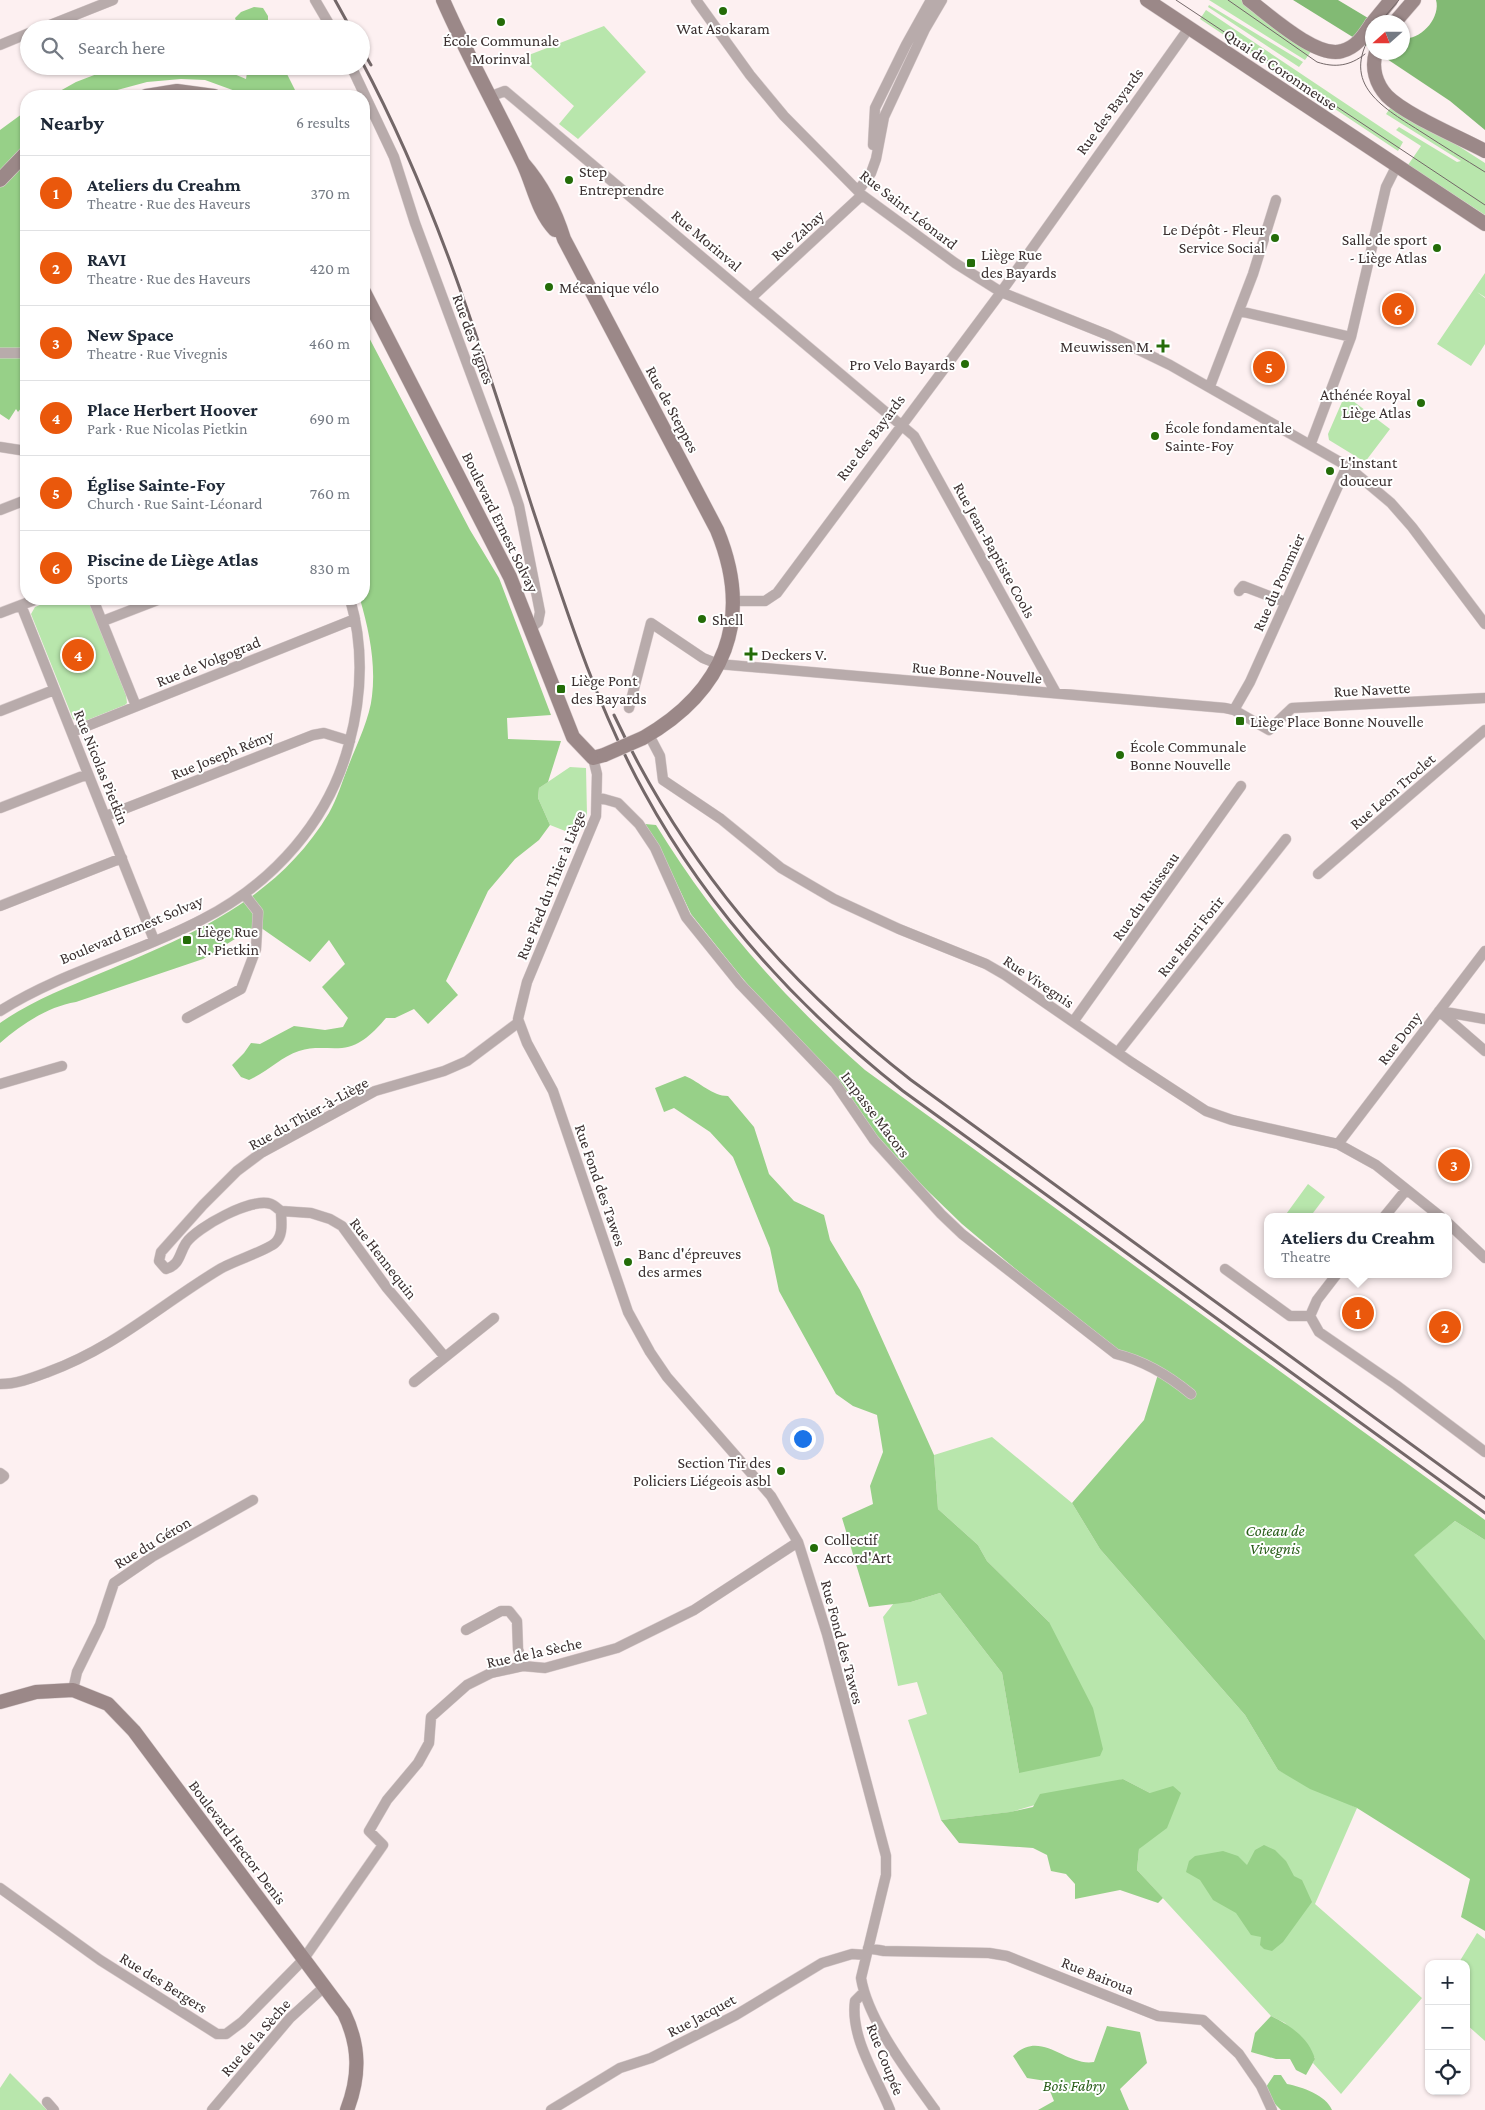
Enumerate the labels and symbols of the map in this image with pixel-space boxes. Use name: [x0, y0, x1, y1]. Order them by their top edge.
marker: Wat Asokaram: [717, 5, 729, 17]
north arrow: [1365, 15, 1410, 60]
marker: École Communale Morinval: [495, 16, 507, 28]
place label: Wat Asokaram: [676, 20, 770, 37]
street label: Quai de Coronmeuse: [1221, 25, 1341, 114]
place label: École Communale Morinval: [443, 32, 559, 67]
street label: Rue des Bayards: [1072, 65, 1147, 158]
place label: Step Entreprendre: [579, 163, 664, 199]
street label: Rue Saint-Léonard: [857, 166, 961, 253]
marker: Step Entreprendre: [563, 174, 575, 186]
street label: Rue Morinval: [668, 206, 745, 274]
street label: Rue Zabay: [767, 206, 828, 265]
place label: Le Dépôt - Fleur Service Social: [1163, 221, 1265, 256]
place label: Salle de sport - Liège Atlas: [1342, 231, 1428, 267]
marker: Le Dépôt - Fleur Service Social: [1269, 232, 1281, 244]
marker: Salle de sport - Liège Atlas: [1431, 242, 1443, 254]
place label: Liège Rue des Bayards: [981, 246, 1057, 282]
marker: Liège Rue des Bayards: [965, 257, 977, 269]
place label: Mécanique vélo: [559, 279, 659, 297]
marker: Mécanique vélo: [543, 281, 555, 293]
pin: 6: [1382, 290, 1414, 328]
street label: Rue des Vignes: [448, 292, 498, 387]
place label: Meuwissen M.: [1060, 338, 1153, 355]
marker: Meuwissen M.: [1157, 340, 1169, 352]
pin: 5: [1253, 348, 1285, 386]
place label: Pro Velo Bayards: [849, 356, 955, 374]
marker: Pro Velo Bayards: [959, 358, 971, 370]
street label: Rue de Steppes: [642, 363, 702, 456]
place label: Athénée Royal Liège Atlas: [1320, 386, 1411, 422]
street label: Rue des Bayards: [833, 391, 909, 484]
marker: Athénée Royal Liège Atlas: [1415, 397, 1427, 409]
place label: École fondamentale Sainte-Foy: [1165, 419, 1292, 455]
marker: École fondamentale Sainte-Foy: [1149, 430, 1161, 442]
street label: Boulevard Ernest Solvay: [458, 449, 542, 596]
place label: L'instant douceur: [1340, 454, 1398, 489]
marker: L'instant douceur: [1324, 465, 1336, 477]
street label: Rue Jean-Baptiste Cools: [949, 480, 1039, 621]
street label: Rue du Pommier: [1249, 530, 1308, 634]
place label: Shell: [712, 611, 744, 628]
marker: Shell: [696, 613, 708, 625]
street label: Rue de Volgograd: [154, 633, 264, 691]
pin: 4: [62, 636, 94, 674]
place label: Deckers V.: [761, 646, 827, 663]
marker: Deckers V.: [745, 648, 757, 660]
street label: Rue Bonne-Nouvelle: [911, 658, 1043, 687]
place label: Liège Pont des Bayards: [571, 672, 647, 708]
street label: Rue Navette: [1333, 679, 1411, 700]
marker: Liège Pont des Bayards: [555, 683, 567, 695]
street label: Rue Nicolas Pietkin: [71, 707, 132, 827]
place label: Liège Place Bonne Nouvelle: [1250, 713, 1424, 731]
marker: Liège Place Bonne Nouvelle: [1234, 715, 1246, 727]
street label: Rue Joseph Rémy: [168, 726, 277, 784]
place label: École Communale Bonne Nouvelle: [1130, 738, 1246, 773]
marker: École Communale Bonne Nouvelle: [1114, 749, 1126, 761]
street label: Rue Leon Troclet: [1346, 749, 1439, 833]
street label: Rue Pied du Thier à Liège: [513, 808, 589, 963]
street label: Rue du Ruisseau: [1109, 848, 1182, 944]
street label: Boulevard Ernest Solvay: [57, 891, 206, 968]
street label: Rue Henri Forir: [1154, 893, 1227, 980]
place label: Liège Rue N. Pietkin: [197, 923, 259, 958]
marker: Liège Rue N. Pietkin: [181, 934, 193, 946]
street label: Rue Vivegnis: [1000, 952, 1077, 1012]
street label: Rue Dony: [1374, 1008, 1426, 1069]
street label: Impasse Macors: [837, 1068, 913, 1161]
street label: Rue du Thier-à-Liège: [245, 1073, 372, 1154]
street label: Rue Fond des Tawes: [572, 1122, 629, 1248]
pin: 3: [1438, 1146, 1470, 1184]
street label: Rue Hennequin: [346, 1214, 421, 1303]
place label: Banc d'épreuves des armes: [638, 1245, 741, 1280]
marker: Banc d'épreuves des armes: [622, 1256, 634, 1268]
pin: 1: [1342, 1294, 1374, 1332]
pin: 2: [1429, 1308, 1461, 1346]
your location: [790, 1426, 816, 1452]
place label: Section Tir des Policiers Liégeois asbl: [633, 1454, 771, 1490]
marker: Section Tir des Policiers Liégeois asbl: [775, 1465, 787, 1477]
street label: Rue du Géron: [111, 1513, 194, 1572]
park label: Coteau de Vivegnis: [1245, 1522, 1305, 1558]
place label: Collectif Accord'Art: [824, 1531, 892, 1566]
marker: Collectif Accord'Art: [808, 1542, 820, 1554]
street label: Rue Fond des Tawes: [818, 1578, 867, 1706]
street label: Rue de la Sèche: [485, 1634, 583, 1671]
street label: Boulevard Hector Denis: [186, 1777, 290, 1908]
street label: Rue des Bergers: [116, 1949, 210, 2017]
street label: Rue Bairoua: [1059, 1953, 1137, 1998]
street label: Rue Jacquet: [664, 1990, 739, 2041]
street label: Rue de la Sèche: [217, 1995, 294, 2079]
street label: Rue Coupée: [863, 2021, 908, 2098]
park label: Bois Fabry: [1043, 2077, 1106, 2095]

